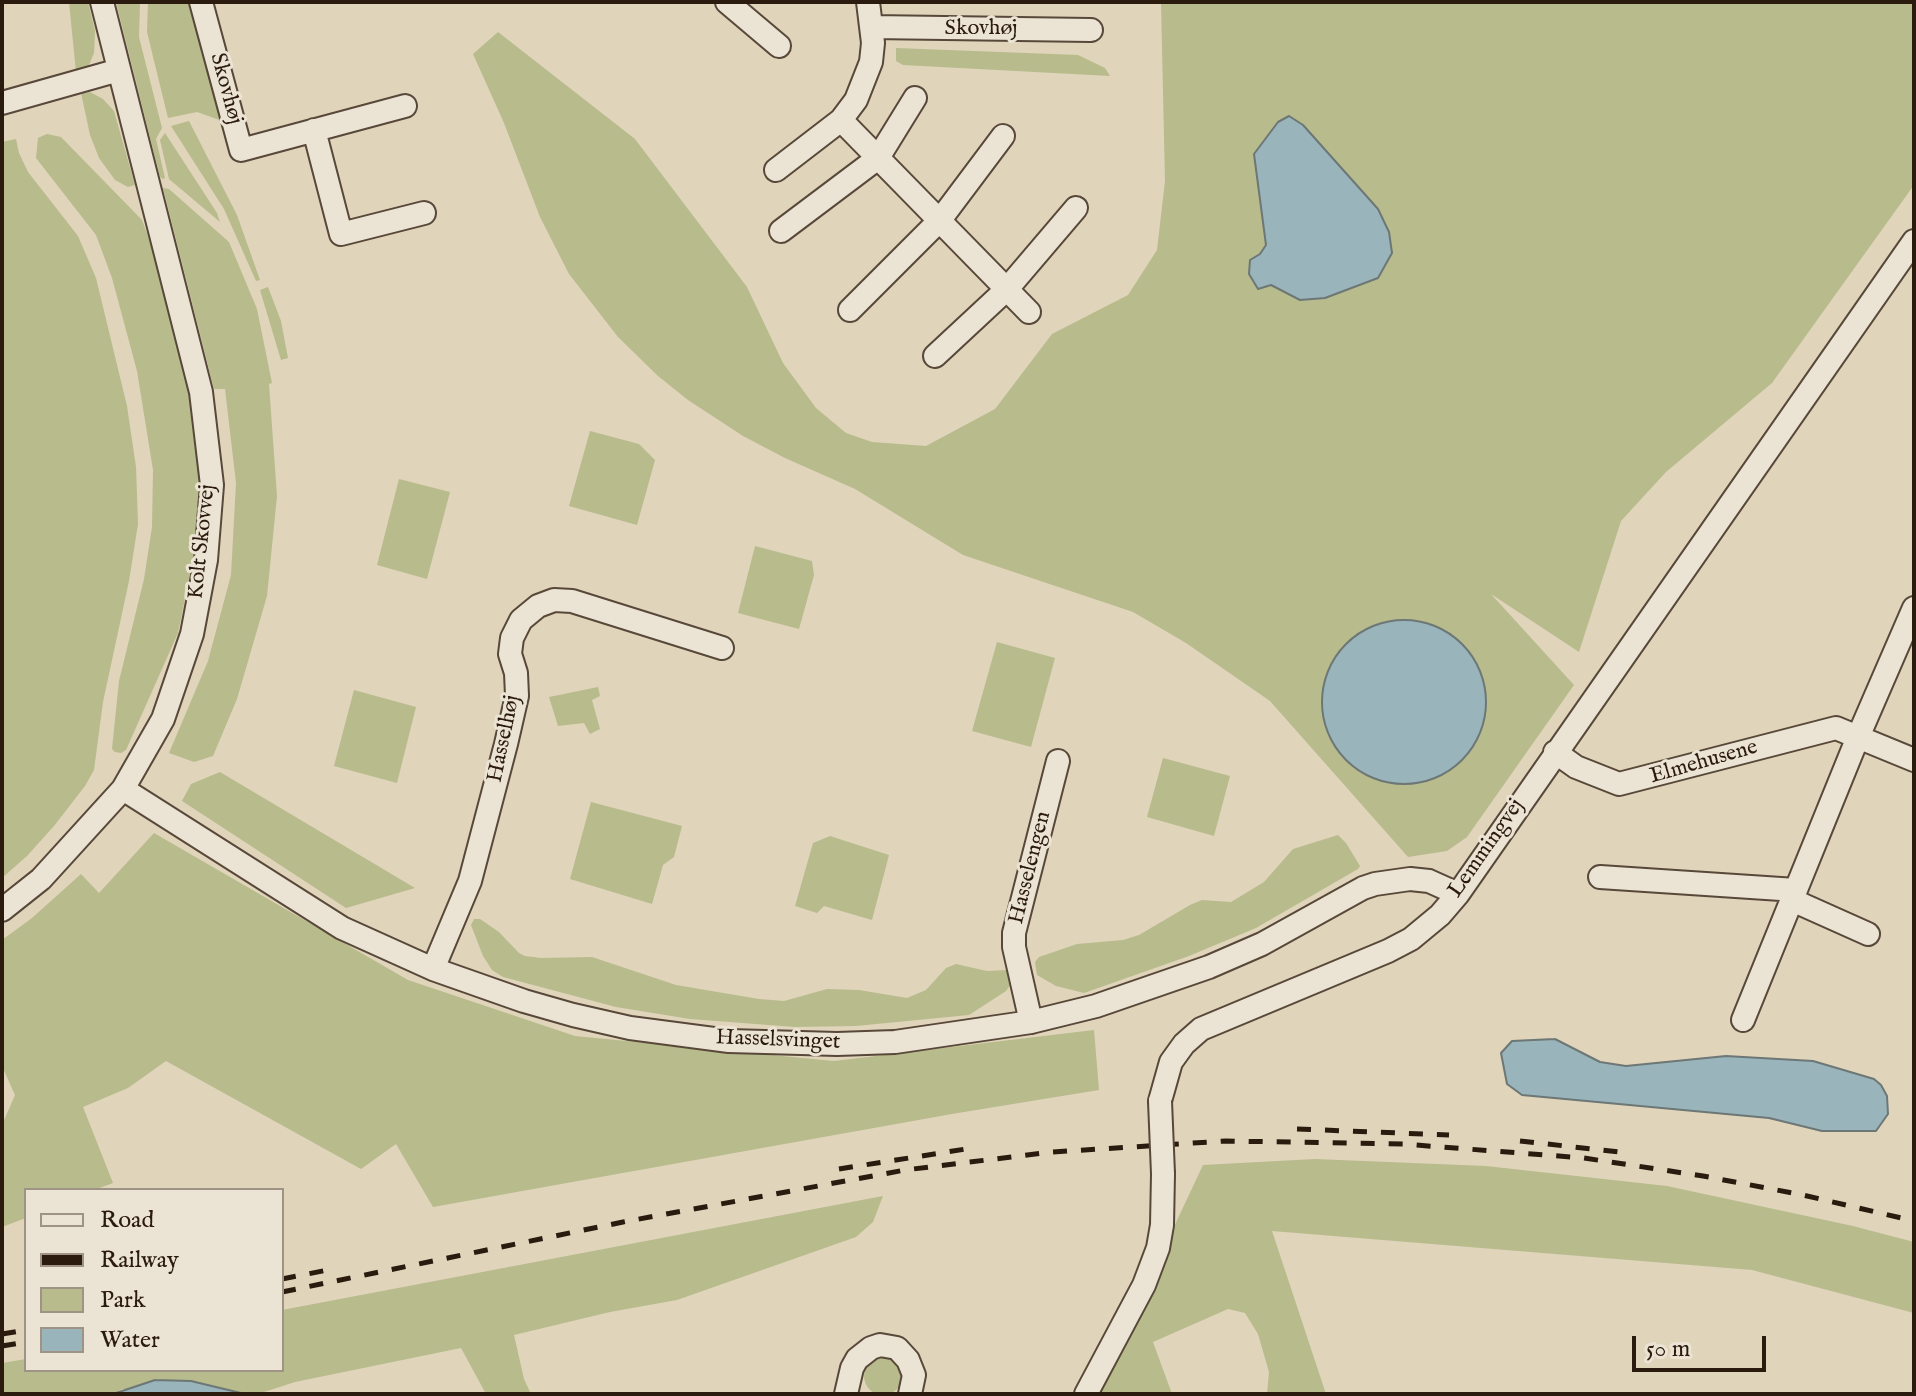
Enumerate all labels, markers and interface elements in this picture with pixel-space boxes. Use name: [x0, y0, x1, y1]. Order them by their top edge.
street label: Skovhøj: [945, 16, 1017, 42]
street label: Skovhøj: [203, 50, 247, 128]
street label: Kolt Skovvej: [184, 483, 222, 601]
street label: Hasselhøj: [483, 693, 527, 785]
street label: Elmehusene: [1647, 735, 1761, 791]
street label: Lemmingvej: [1443, 794, 1531, 904]
street label: Hasselengen: [1004, 809, 1058, 927]
street label: Hasselsvinget: [715, 1026, 841, 1056]
legend: [24, 1188, 284, 1372]
text: Road: [100, 1205, 154, 1236]
text: Railway: [100, 1245, 179, 1276]
text: Park: [100, 1285, 146, 1316]
scale bar: [1636, 1320, 1770, 1370]
text: Water: [100, 1325, 160, 1356]
text: 50 m: [1646, 1334, 1690, 1365]

